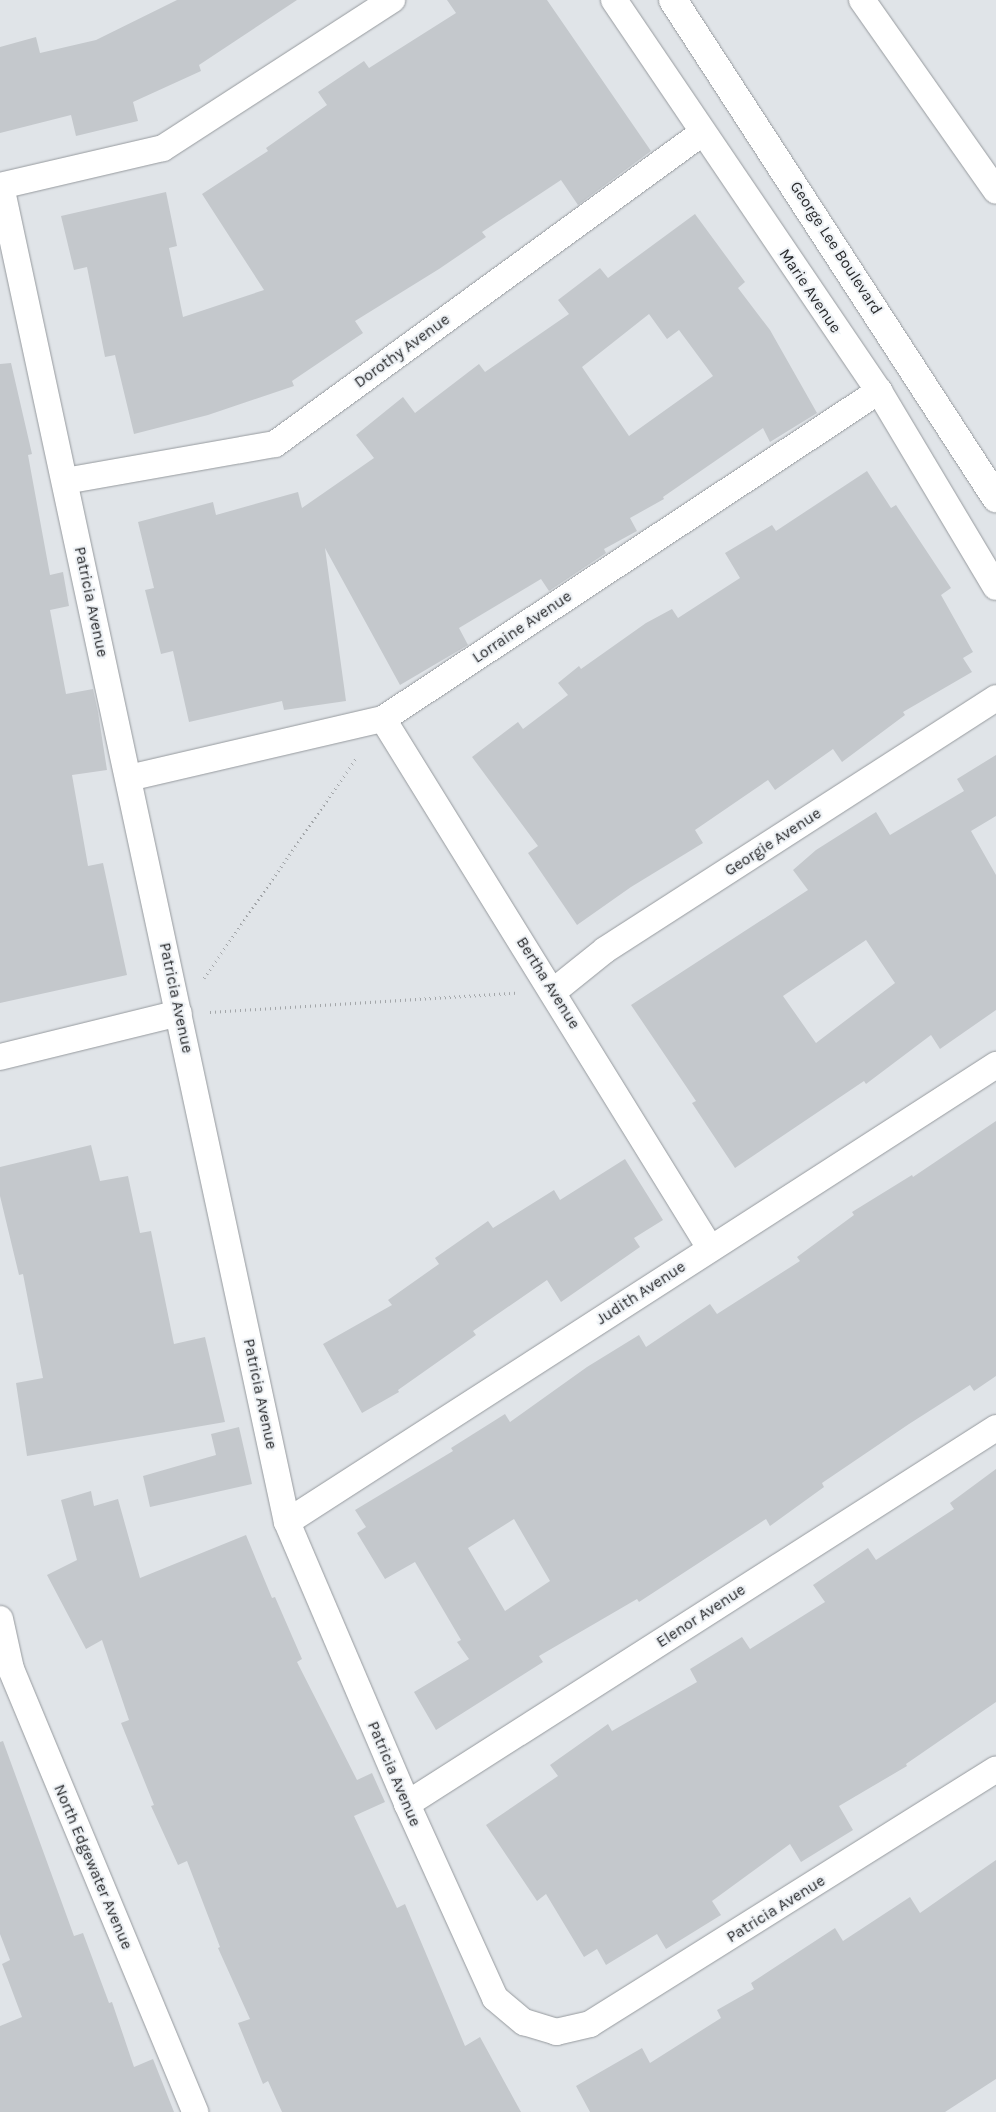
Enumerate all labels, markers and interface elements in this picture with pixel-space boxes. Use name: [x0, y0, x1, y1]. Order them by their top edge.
street label: George Lee Boulevard: [786, 178, 886, 318]
street label: Marie Avenue: [775, 245, 845, 337]
street label: Dorothy Avenue: [350, 310, 454, 392]
street label: Patricia Avenue: [70, 545, 112, 659]
street label: Lorraine Avenue: [469, 587, 575, 667]
street label: Georgie Avenue: [721, 804, 825, 880]
street label: Bertha Avenue: [512, 933, 584, 1033]
street label: Patricia Avenue: [155, 941, 197, 1055]
street label: Judith Avenue: [593, 1257, 689, 1329]
street label: Patricia Avenue: [239, 1337, 281, 1451]
street label: Elenor Avenue: [653, 1580, 749, 1652]
street label: Patricia Avenue: [363, 1718, 425, 1830]
street label: North Edgewater Avenue: [49, 1782, 137, 1952]
street label: Patricia Avenue: [723, 1871, 829, 1947]

